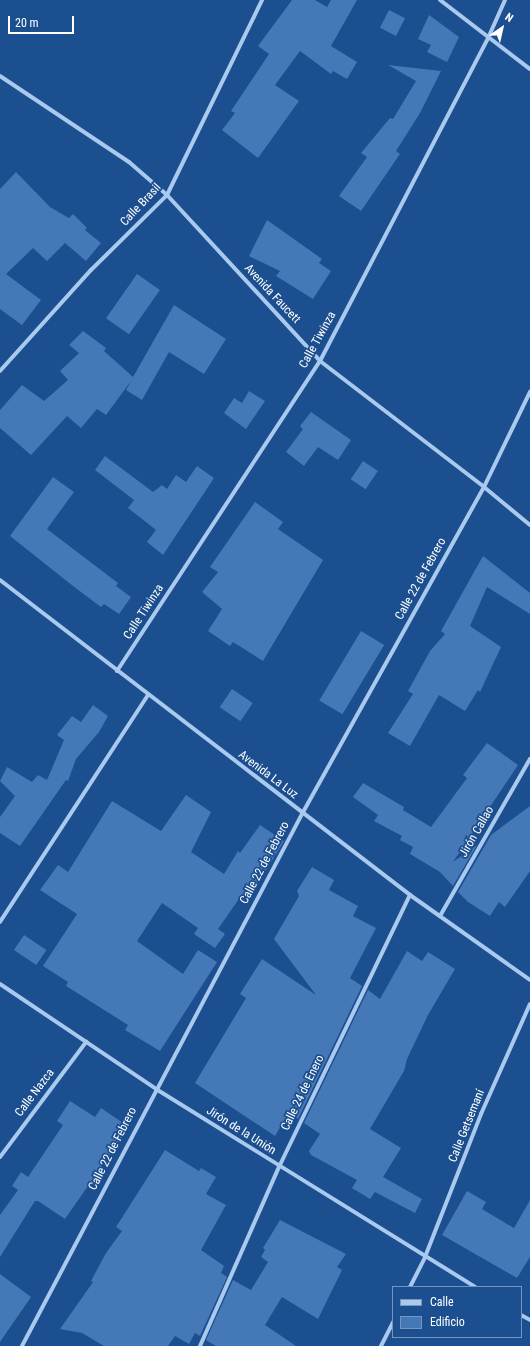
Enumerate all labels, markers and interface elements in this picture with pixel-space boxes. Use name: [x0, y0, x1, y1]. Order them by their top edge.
scale bar: [10, 8, 76, 34]
north arrow: [482, 8, 522, 48]
text: N: [503, 10, 515, 25]
text: 20 m: [15, 16, 39, 30]
street label: Calle Brasil: [118, 181, 164, 229]
street label: Avenida Faucett: [241, 261, 303, 327]
street label: Calle Tiwinza: [296, 309, 340, 371]
street label: Calle 22 de Febrero: [393, 536, 449, 622]
street label: Calle Tiwinza: [121, 582, 167, 642]
street label: Avenida La Luz: [235, 748, 301, 802]
street label: Jirón Callao: [457, 804, 497, 860]
street label: Calle 22 de Febrero: [237, 819, 293, 907]
street label: Calle 24 de Enero: [278, 1053, 328, 1133]
street label: Calle Nazca: [12, 1066, 58, 1120]
street label: Calle Getsemaní: [446, 1088, 488, 1164]
street label: Jirón de la Unión: [204, 1104, 278, 1158]
street label: Calle 22 de Febrero: [86, 1105, 140, 1193]
legend: [392, 1286, 522, 1338]
text: Calle: [430, 1295, 454, 1309]
text: Edificio: [430, 1315, 465, 1329]

